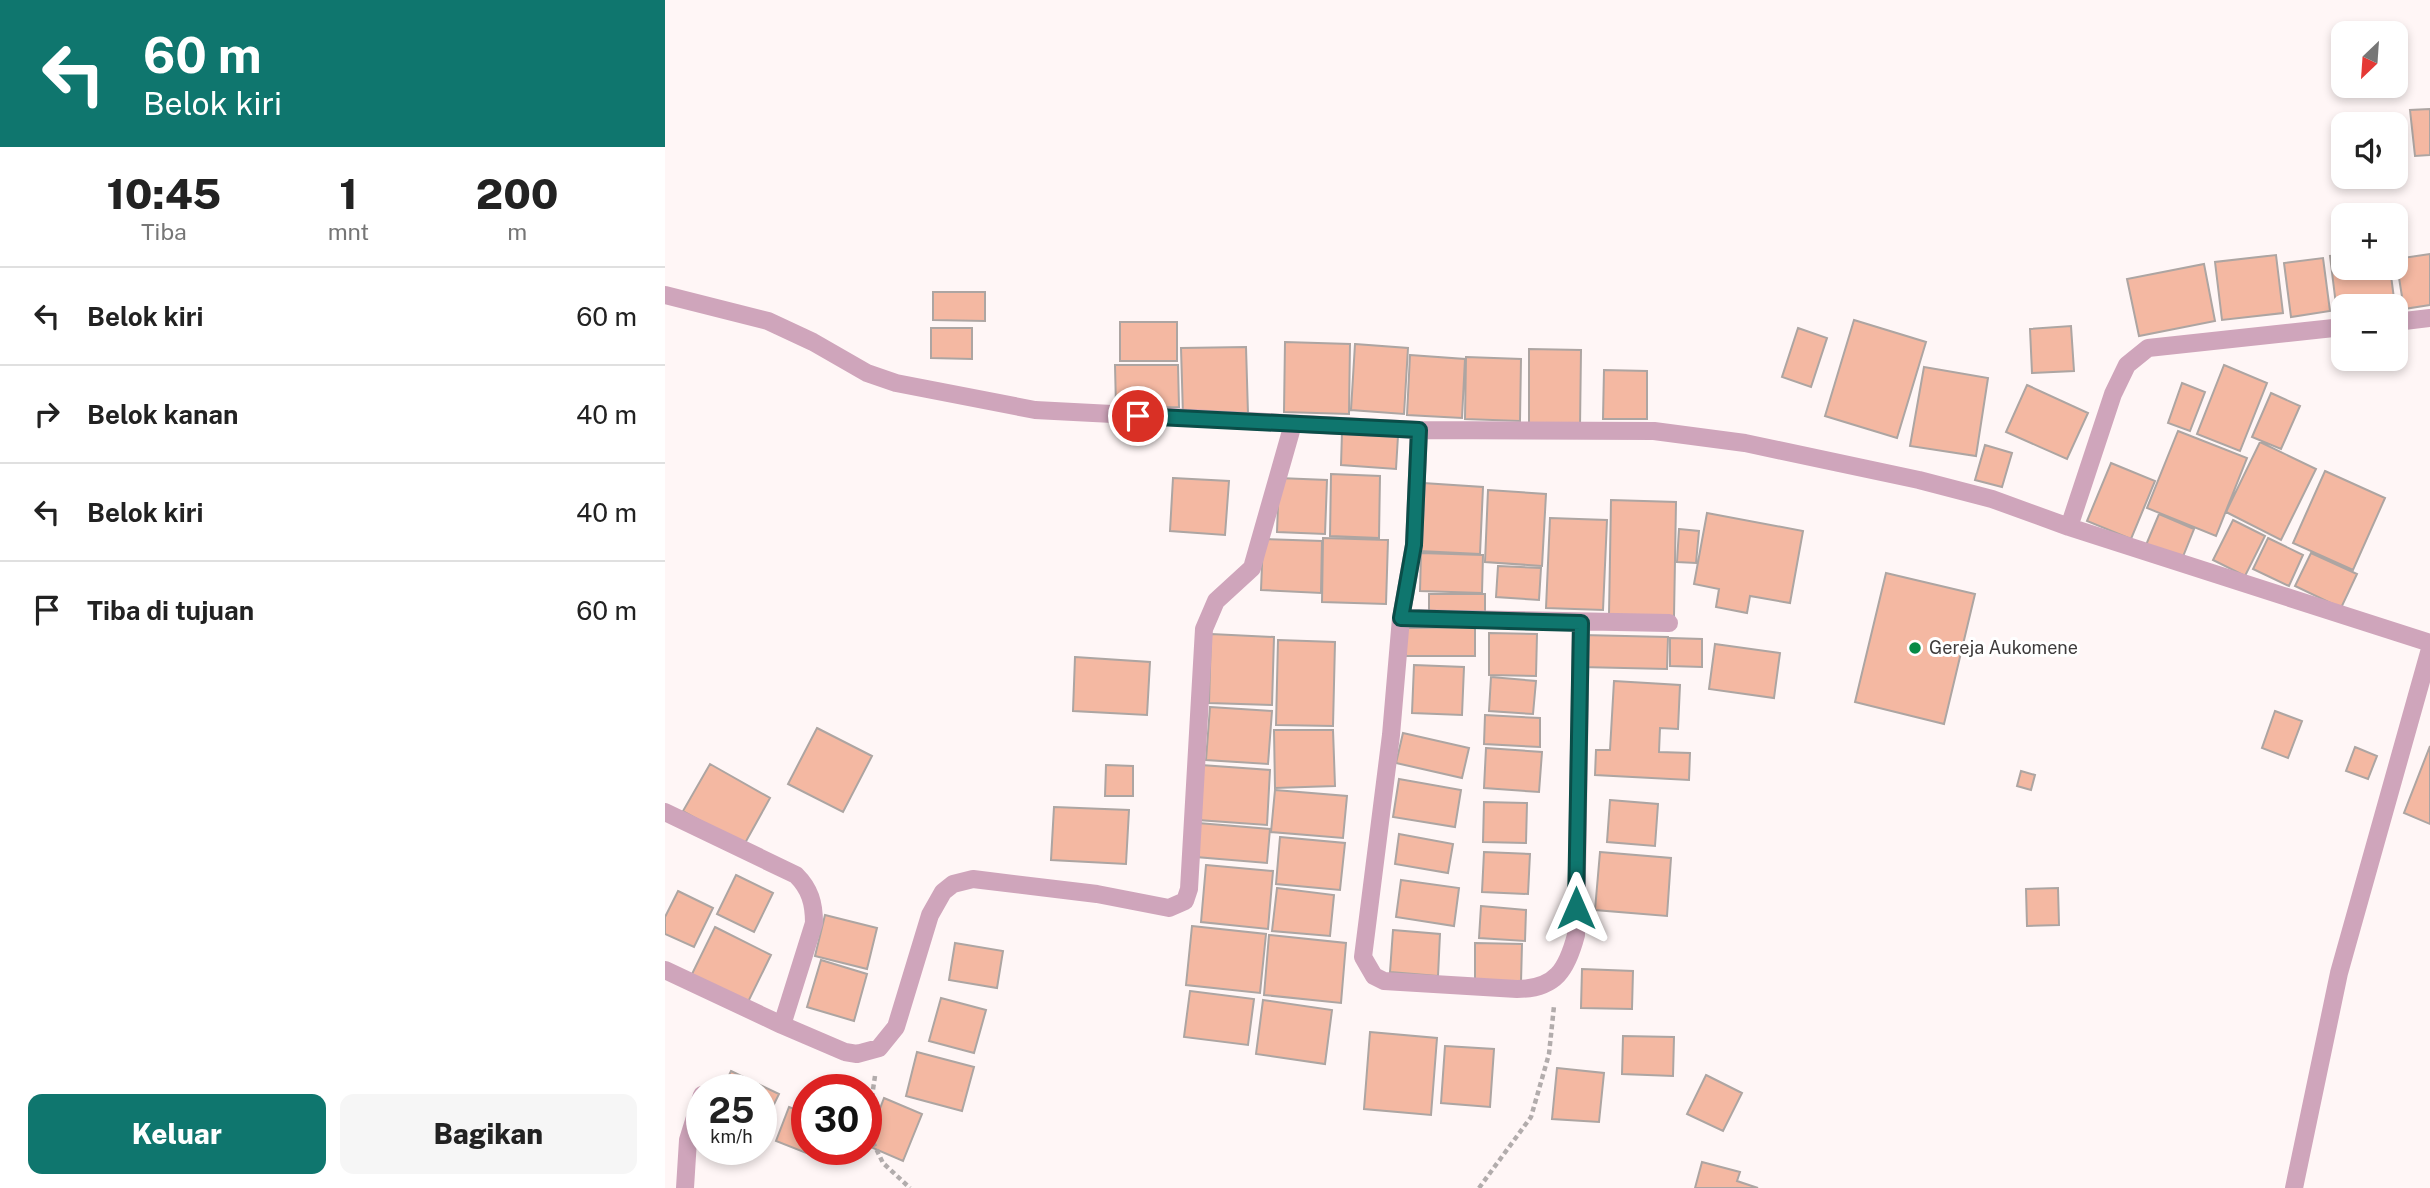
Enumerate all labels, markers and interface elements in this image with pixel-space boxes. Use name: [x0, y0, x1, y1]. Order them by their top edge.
north arrow: [2331, 21, 2408, 98]
map controls: [2331, 21, 2408, 371]
text: 60 m: [143, 26, 262, 84]
icon: left: [28, 28, 119, 119]
text: Belok kiri: [143, 85, 282, 122]
button: sound: [2331, 112, 2408, 189]
text: 10:45: [106, 169, 221, 218]
text: 1: [339, 169, 358, 218]
text: 200: [476, 169, 559, 218]
button: +: [2331, 203, 2408, 280]
text: Tiba: [141, 218, 187, 245]
text: mnt: [328, 218, 369, 245]
text: m: [507, 218, 527, 245]
button: −: [2331, 294, 2408, 371]
icon: left: [28, 297, 66, 335]
text: Belok kiri: [87, 301, 203, 332]
text: 60 m: [576, 301, 637, 332]
pin: [1108, 386, 1168, 446]
icon: right: [28, 395, 66, 433]
icon: arrive: [1119, 397, 1157, 435]
text: Belok kanan: [87, 399, 238, 430]
text: 40 m: [576, 399, 637, 430]
icon: left: [28, 493, 66, 531]
text: Belok kiri: [87, 497, 203, 528]
text: 40 m: [576, 497, 637, 528]
icon: arrive: [28, 591, 66, 629]
text: Tiba di tujuan: [87, 595, 254, 626]
text: 60 m: [576, 595, 637, 626]
place label: Gereja Aukomene: [1929, 637, 2078, 658]
marker: Gereja Aukomene: [1907, 640, 1923, 656]
position arrow: [1539, 871, 1613, 945]
speed limit sign: 30: [791, 1074, 882, 1165]
text: 25: [709, 1090, 754, 1131]
button: Keluar: [28, 1094, 326, 1174]
button: Bagikan: [340, 1094, 637, 1174]
text: km/h: [710, 1126, 753, 1147]

